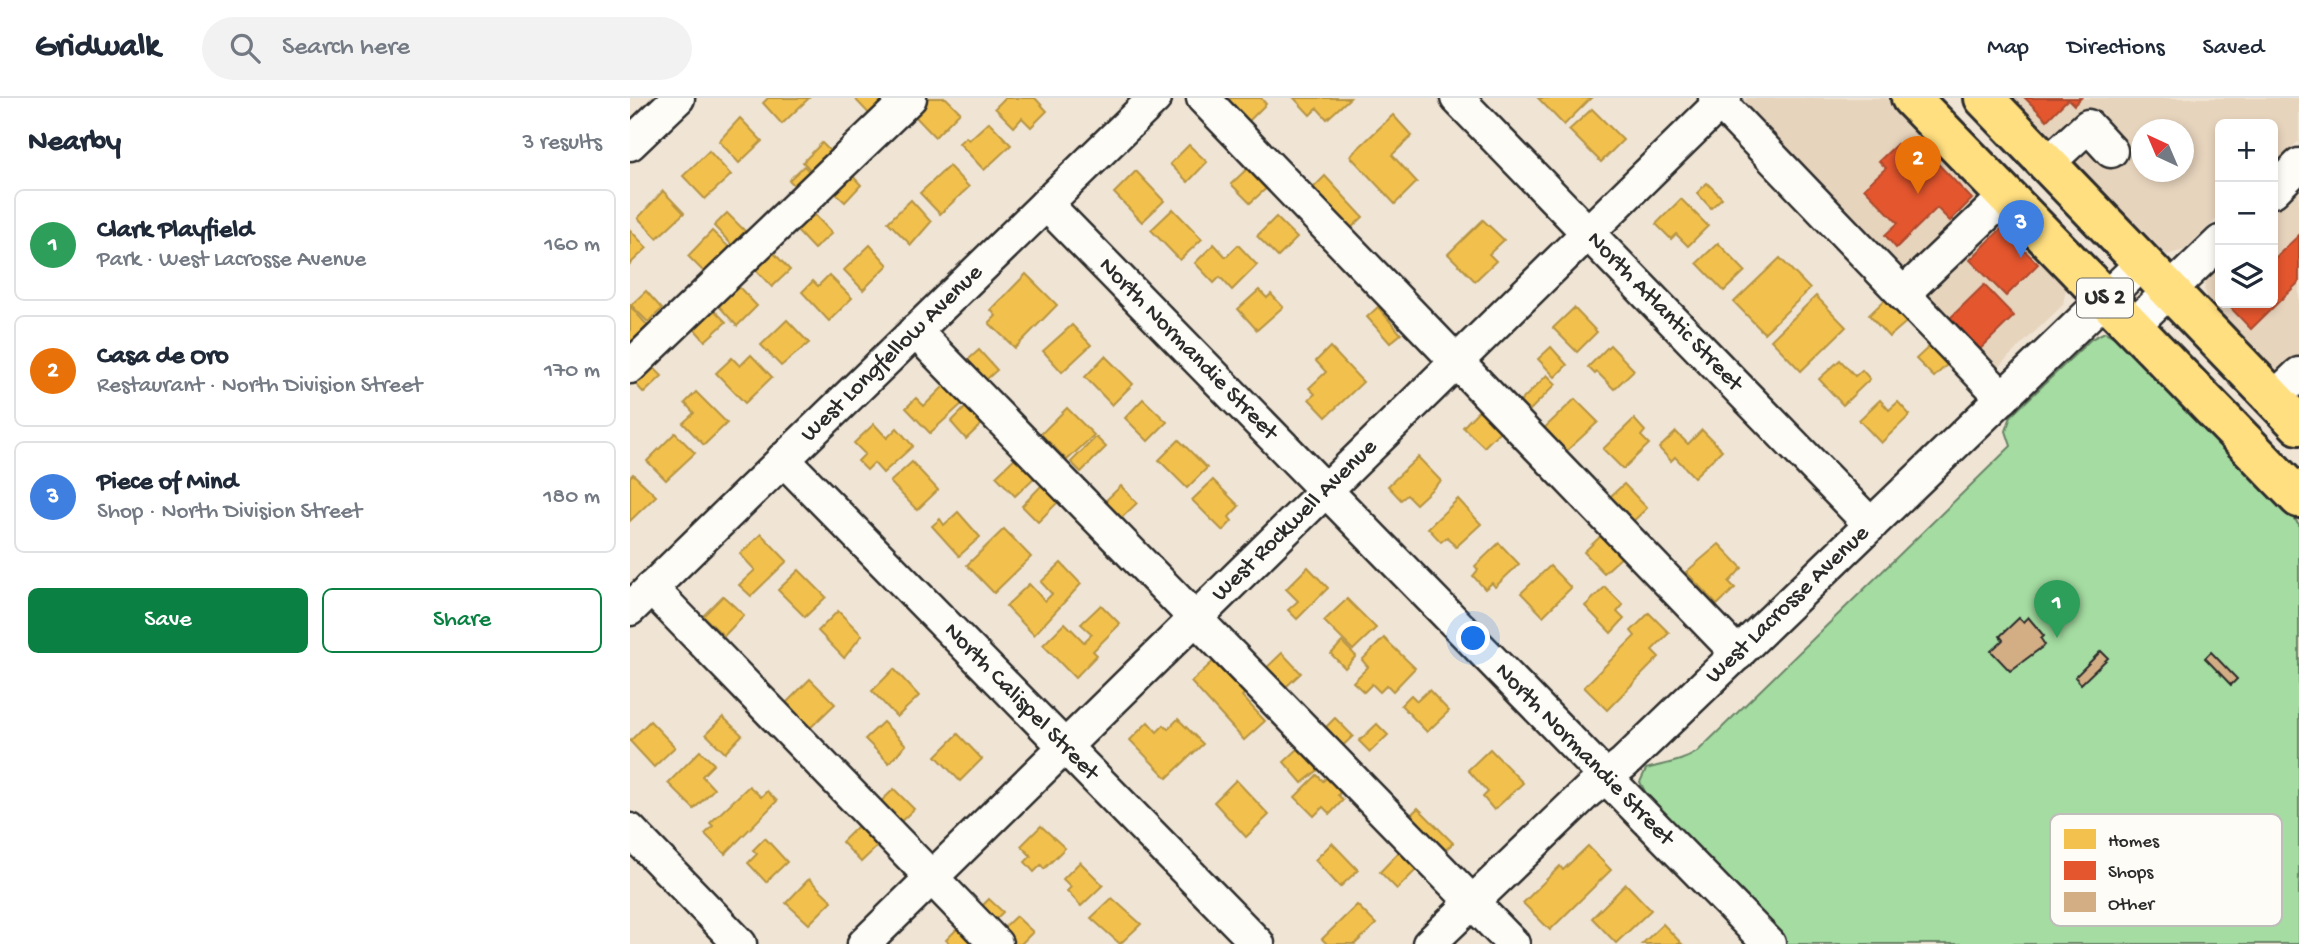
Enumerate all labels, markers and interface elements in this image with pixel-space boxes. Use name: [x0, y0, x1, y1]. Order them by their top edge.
search box: [202, 17, 692, 80]
text: Gridwalk: [35, 29, 160, 67]
icon: search: [226, 29, 264, 67]
text: Search here: [282, 33, 410, 64]
text: Map: [1987, 34, 2029, 63]
text: Directions: [2067, 34, 2165, 63]
text: Saved: [2203, 34, 2264, 63]
north arrow: [2131, 119, 2194, 182]
map controls: [2215, 119, 2278, 308]
button: +: [2215, 119, 2278, 182]
text: Nearby: [28, 126, 121, 161]
text: 3 results: [522, 130, 602, 157]
pin: 2: [1895, 136, 1941, 194]
button: −: [2215, 182, 2278, 245]
pin: 3: [1998, 200, 2044, 258]
text: Clark Playfield: [97, 216, 253, 247]
street label: North Atlantic Street: [1580, 226, 1750, 400]
text: 1: [48, 232, 58, 259]
text: 160 m: [544, 232, 600, 259]
button: layers: [2215, 245, 2278, 308]
text: Park · West Lacrosse Avenue: [97, 247, 366, 274]
street label: North Normandie Street: [1092, 252, 1285, 448]
street label: West Longfellow Avenue: [795, 258, 990, 449]
road number: US 2: [2077, 279, 2133, 318]
text: Casa de Oro: [97, 342, 229, 373]
text: 2: [47, 358, 59, 385]
text: 170 m: [544, 358, 600, 385]
text: Restaurant · North Division Street: [97, 373, 422, 400]
street label: West Rockwell Avenue: [1206, 433, 1384, 608]
text: Piece of Mind: [97, 468, 238, 499]
text: 3: [47, 484, 59, 511]
text: 180 m: [543, 484, 600, 511]
text: Shop · North Division Street: [97, 499, 362, 526]
street label: West Lacrosse Avenue: [1700, 519, 1876, 690]
pin: 1: [2034, 580, 2080, 638]
button: Save: [28, 588, 308, 653]
button: Share: [322, 588, 602, 653]
street label: North Calispel Street: [937, 617, 1106, 789]
your location: [1456, 621, 1490, 655]
street label: North Normandie Street: [1488, 657, 1682, 854]
legend: [2050, 814, 2282, 926]
text: Homes: [2108, 831, 2160, 854]
text: Shops: [2108, 862, 2154, 885]
text: Other: [2108, 894, 2156, 917]

